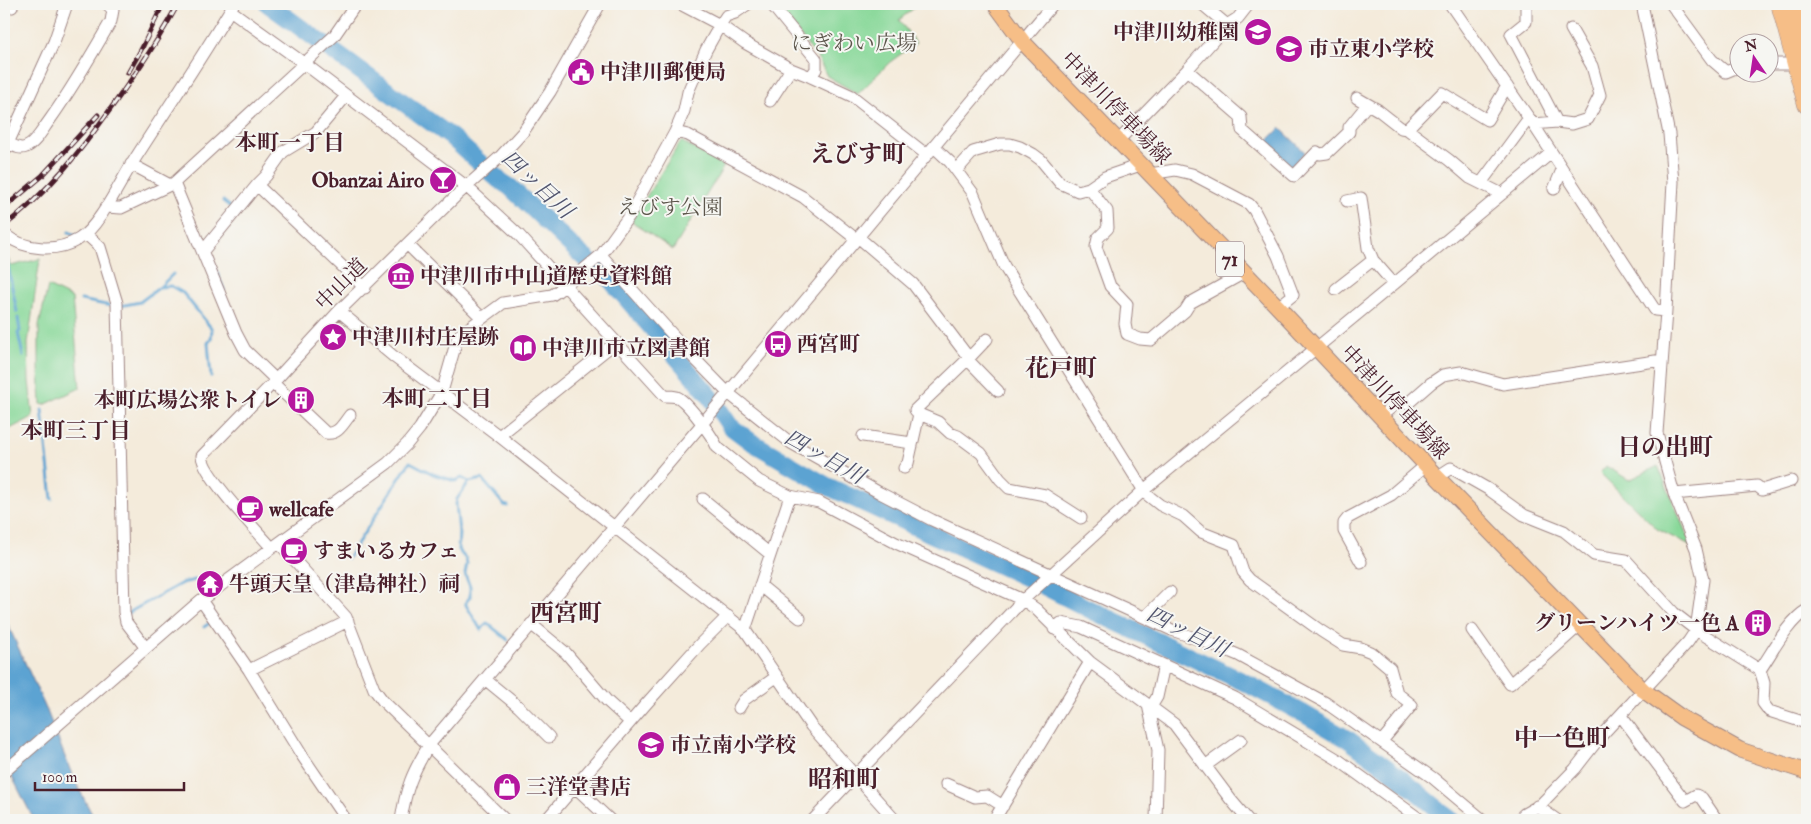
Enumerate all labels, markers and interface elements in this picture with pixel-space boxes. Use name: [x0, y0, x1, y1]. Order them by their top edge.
school or university icon: 中津川幼稚園: [1243, 17, 1273, 47]
place label: 中津川幼稚園: [1113, 19, 1239, 46]
park label: にぎわい広場: [791, 30, 917, 57]
north arrow: [1728, 32, 1778, 82]
school or university icon: 市立東小学校: [1274, 34, 1304, 64]
place label: 市立東小学校: [1308, 36, 1434, 63]
text: N: [1742, 36, 1760, 56]
street label: 中津川停車場線: [1055, 46, 1176, 171]
public building icon: 中津川郵便局: [566, 57, 596, 87]
place label: 中津川郵便局: [600, 59, 726, 86]
district label: 本町一丁目: [235, 129, 345, 157]
district label: えびす町: [810, 139, 906, 170]
water label: 四ッ目川: [496, 144, 581, 226]
bar icon: Obanzai Airo: [428, 165, 458, 195]
place label: Obanzai Airo: [312, 167, 424, 194]
park label: えびす公園: [618, 194, 723, 221]
road number: 71: [1216, 242, 1244, 276]
street label: 中山道: [310, 253, 373, 316]
museum icon: 中津川市中山道歴史資料館: [386, 261, 416, 291]
place label: 中津川市中山道歴史資料館: [420, 263, 672, 290]
place icon: 中津川村庄屋跡: [318, 322, 348, 352]
place label: 中津川村庄屋跡: [352, 324, 499, 351]
bus stop icon: 西宮町: [763, 329, 793, 359]
place label: 西宮町: [797, 331, 860, 358]
library icon: 中津川市立図書館: [508, 333, 538, 363]
place label: 中津川市立図書館: [542, 335, 710, 362]
street label: 中津川停車場線: [1335, 339, 1455, 465]
district label: 花戸町: [1025, 353, 1097, 384]
building icon: 本町広場公衆トイレ: [286, 385, 316, 415]
district label: 本町二丁目: [382, 385, 492, 413]
place label: 本町広場公衆トイレ: [94, 387, 282, 414]
district label: 本町三丁目: [21, 417, 131, 445]
water label: 四ッ目川: [779, 423, 872, 491]
district label: 日の出町: [1617, 432, 1713, 463]
cafe icon: wellcafe: [235, 494, 265, 524]
place label: wellcafe: [268, 496, 334, 523]
cafe icon: すまいるカフェ: [279, 536, 309, 566]
place label: すまいるカフェ: [313, 538, 459, 565]
temple icon: 牛頭天皇（津島神社）祠: [195, 569, 225, 599]
place label: 牛頭天皇（津島神社）祠: [229, 571, 460, 598]
district label: 西宮町: [530, 598, 602, 629]
water label: 四ッ目川: [1142, 600, 1235, 665]
building icon: グリーンハイツ一色 A: [1743, 608, 1773, 638]
place label: グリーンハイツ一色 A: [1534, 610, 1740, 637]
district label: 中一色町: [1514, 723, 1610, 754]
school or university icon: 市立南小学校: [636, 730, 666, 760]
place label: 市立南小学校: [670, 732, 796, 759]
scale bar: [35, 759, 184, 791]
district label: 昭和町: [808, 764, 880, 795]
text: 100 m: [42, 768, 78, 787]
shop icon: 三洋堂書店: [492, 772, 522, 802]
place label: 三洋堂書店: [526, 774, 631, 801]

